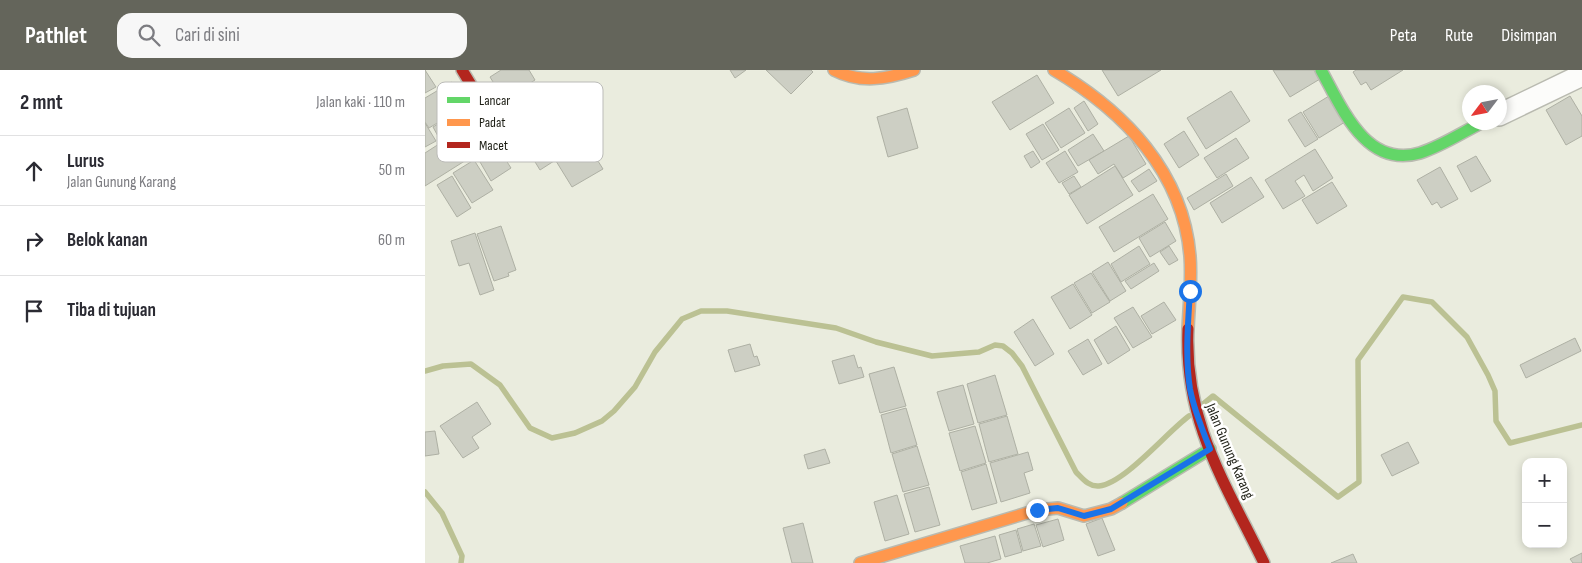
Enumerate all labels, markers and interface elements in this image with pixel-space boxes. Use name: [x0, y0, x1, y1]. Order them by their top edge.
search box: [117, 13, 467, 58]
text: Pathlet: [25, 21, 87, 50]
icon: search: [135, 21, 163, 49]
text: Cari di sini: [175, 24, 240, 47]
text: Peta: [1390, 25, 1417, 46]
text: Rute: [1445, 25, 1473, 46]
text: Disimpan: [1501, 25, 1557, 46]
legend: [437, 82, 603, 162]
north arrow: [1462, 85, 1507, 130]
text: 2 mnt: [20, 90, 63, 115]
text: Lancar: [479, 92, 510, 109]
text: Jalan kaki · 110 m: [316, 93, 405, 112]
text: Padat: [479, 114, 506, 131]
text: Macet: [479, 137, 508, 154]
text: Lurus: [67, 150, 104, 173]
icon: ahead: [20, 157, 48, 185]
text: 50 m: [379, 161, 405, 180]
text: Jalan Gunung Karang: [67, 173, 176, 192]
icon: right: [20, 227, 48, 255]
text: Belok kanan: [67, 229, 148, 252]
text: 60 m: [378, 231, 405, 250]
route start: [1179, 280, 1202, 303]
icon: arrive: [20, 297, 48, 325]
text: Tiba di tujuan: [67, 299, 156, 322]
street label: Jalan Gunung Karang: [1200, 400, 1258, 502]
map controls: [1522, 458, 1567, 548]
button: +: [1522, 458, 1567, 503]
route end: [1026, 499, 1049, 522]
button: −: [1522, 503, 1567, 548]

